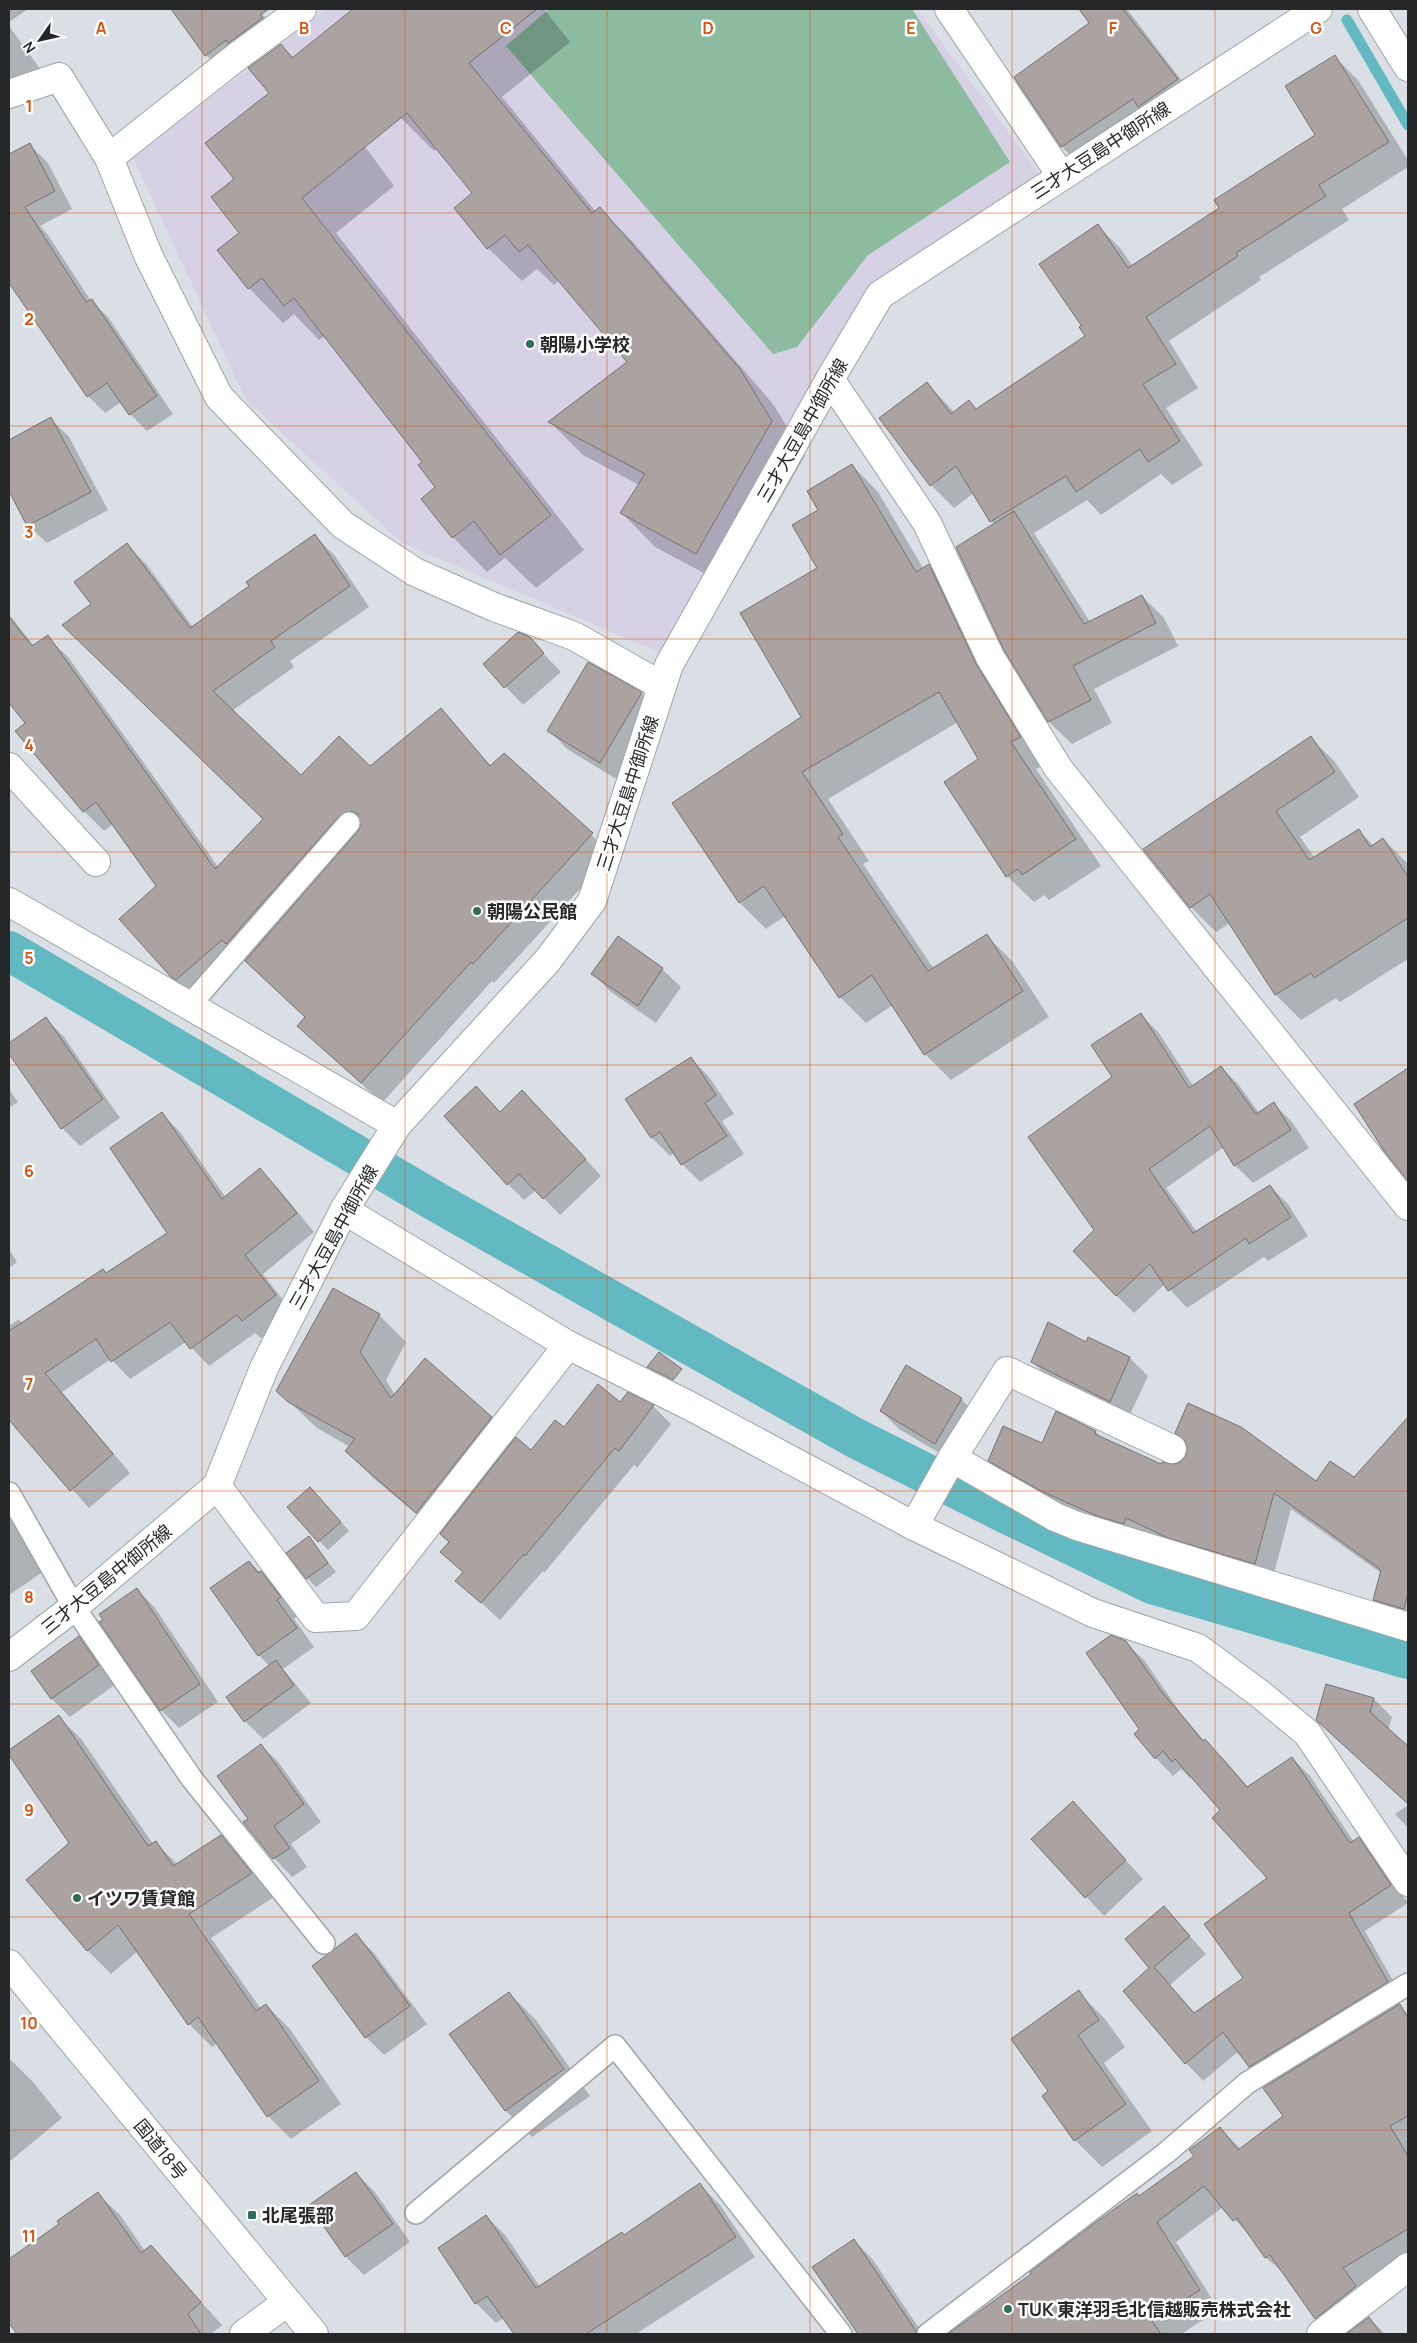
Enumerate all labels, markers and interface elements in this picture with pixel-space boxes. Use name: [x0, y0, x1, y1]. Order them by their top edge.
north arrow: [15, 15, 65, 65]
text: A: [96, 17, 107, 39]
text: B: [299, 17, 309, 39]
text: C: [500, 17, 512, 39]
text: D: [702, 17, 714, 39]
text: E: [906, 17, 916, 39]
text: F: [1109, 17, 1118, 39]
text: G: [1310, 17, 1322, 39]
text: N: [18, 38, 39, 57]
text: 1: [25, 95, 33, 117]
street label: 三才大豆島中御所線: [1026, 96, 1174, 204]
text: 2: [24, 308, 34, 330]
place label: 朝陽小学校: [540, 332, 630, 356]
marker: 朝陽小学校: [524, 338, 536, 350]
street label: 三才大豆島中御所線: [751, 354, 853, 506]
text: 3: [24, 521, 34, 543]
street label: 三才大豆島中御所線: [591, 712, 663, 874]
text: 4: [24, 734, 34, 756]
place label: 朝陽公民館: [487, 899, 577, 923]
marker: 朝陽公民館: [471, 905, 483, 917]
text: 5: [24, 947, 34, 969]
text: 6: [24, 1160, 34, 1182]
street label: 三才大豆島中御所線: [283, 1160, 383, 1314]
text: 7: [25, 1373, 33, 1395]
street label: 三才大豆島中御所線: [35, 1519, 177, 1639]
text: 8: [24, 1586, 34, 1608]
text: 9: [24, 1799, 34, 1821]
place label: イツワ賃貸館: [87, 1886, 195, 1910]
marker: イツワ賃貸館: [71, 1892, 83, 1904]
text: 10: [20, 2012, 38, 2034]
street label: 国道18号: [129, 2114, 193, 2184]
place label: 北尾張部: [262, 2203, 334, 2227]
marker: 北尾張部: [246, 2209, 258, 2221]
text: 11: [22, 2225, 36, 2247]
place label: TUK 東洋羽毛北信越販売株式会社: [1018, 2297, 1291, 2321]
marker: TUK 東洋羽毛北信越販売株式会社: [1002, 2303, 1014, 2315]

